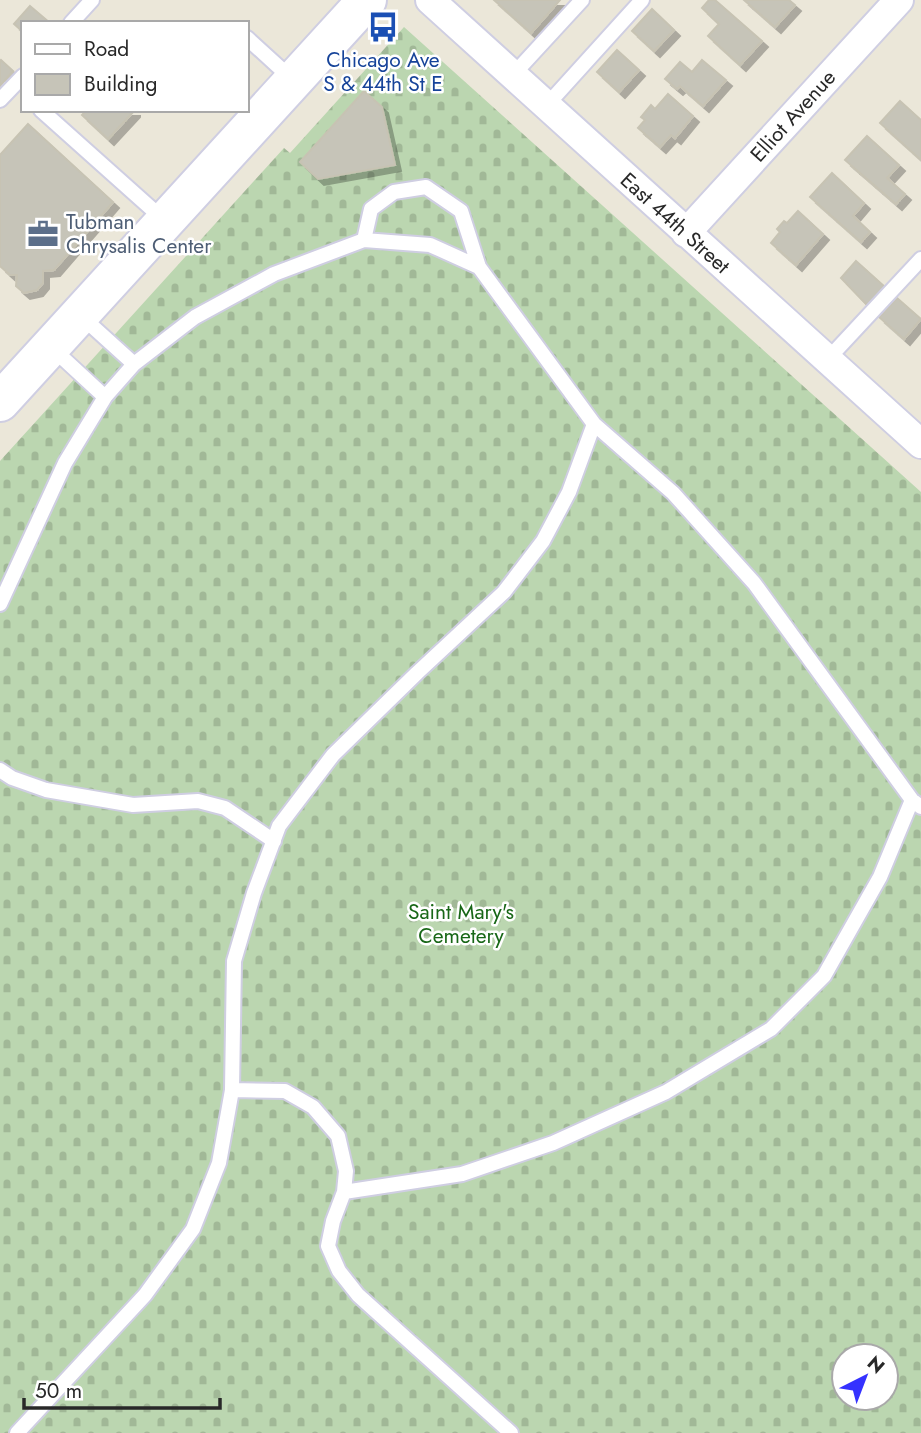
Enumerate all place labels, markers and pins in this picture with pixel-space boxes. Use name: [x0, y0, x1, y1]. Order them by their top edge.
bus stop icon: Chicago Ave S & 44th St E: [366, 10, 400, 44]
place label: Chicago Ave S & 44th St E: [323, 45, 443, 99]
place label: Tubman Chrysalis Center: [66, 207, 212, 261]
office icon: Tubman Chrysalis Center: [26, 217, 60, 251]

